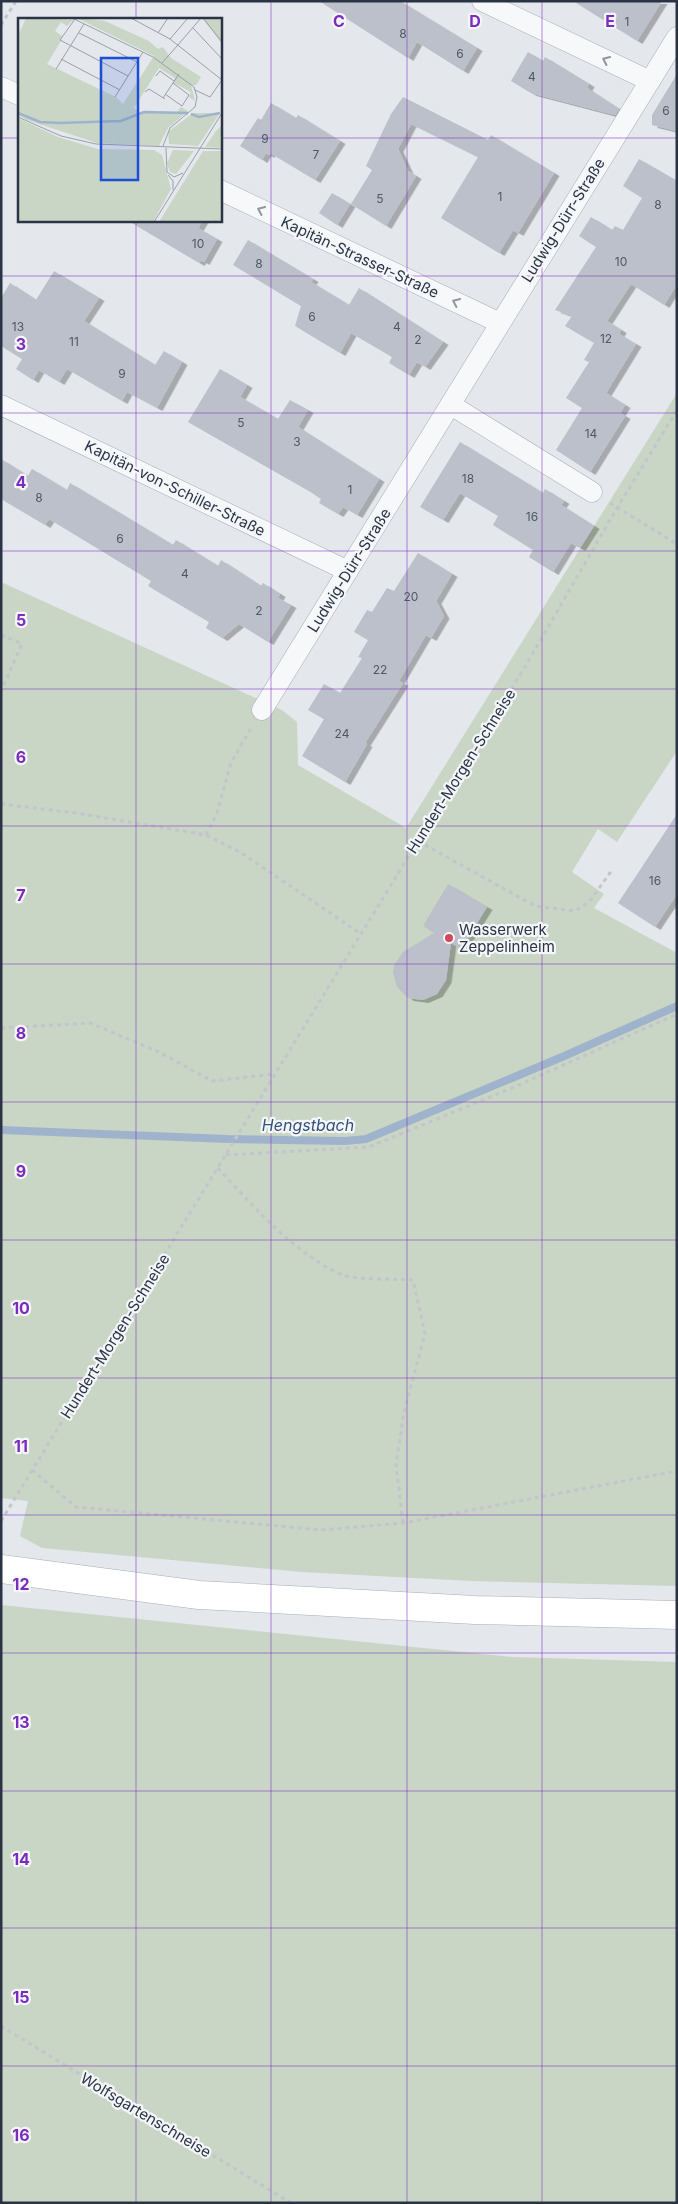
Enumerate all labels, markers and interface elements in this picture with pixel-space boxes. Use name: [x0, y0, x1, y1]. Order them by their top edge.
text: C: [333, 11, 345, 31]
text: D: [469, 11, 481, 31]
text: E: [605, 11, 615, 31]
house number: 1: [625, 14, 629, 29]
inset map: [18, 18, 221, 221]
house number: 8: [399, 26, 407, 41]
house number: 6: [456, 46, 464, 61]
one-way arrow: [602, 55, 611, 66]
house number: 4: [528, 69, 536, 84]
house number: 6: [662, 103, 670, 118]
house number: 9: [261, 131, 269, 146]
house number: 7: [313, 147, 320, 162]
street label: Ludwig-Dürr-Straße: [517, 154, 609, 286]
house number: 1: [498, 189, 502, 204]
house number: 5: [376, 191, 384, 206]
house number: 8: [654, 197, 662, 212]
one-way arrow: [257, 206, 266, 216]
street label: Kapitän-Strasser-Straße: [278, 212, 442, 302]
house number: 10: [192, 236, 204, 251]
house number: 10: [615, 254, 627, 269]
house number: 8: [255, 256, 263, 271]
one-way arrow: [452, 298, 461, 308]
house number: 6: [308, 309, 316, 324]
house number: 13: [12, 319, 24, 334]
house number: 4: [393, 319, 401, 334]
house number: 12: [600, 331, 612, 346]
house number: 2: [414, 332, 422, 347]
text: 3: [16, 334, 26, 354]
house number: 11: [69, 334, 79, 349]
house number: 9: [118, 366, 126, 381]
house number: 5: [237, 415, 245, 430]
house number: 14: [585, 426, 598, 441]
house number: 3: [293, 434, 301, 449]
street label: Kapitän-von-Schiller-Straße: [82, 436, 268, 540]
house number: 18: [462, 471, 474, 486]
text: 4: [16, 472, 27, 492]
house number: 1: [348, 482, 352, 497]
house number: 8: [35, 490, 43, 505]
street label: Ludwig-Dürr-Straße: [303, 504, 395, 636]
house number: 16: [526, 509, 538, 524]
house number: 6: [116, 531, 124, 546]
house number: 4: [181, 566, 189, 581]
house number: 20: [404, 589, 418, 604]
house number: 2: [255, 603, 263, 618]
text: 5: [16, 610, 26, 630]
house number: 22: [373, 662, 387, 677]
street label: Hundert-Morgen-Schneise: [402, 685, 520, 857]
house number: 24: [335, 726, 350, 741]
text: 6: [16, 747, 26, 767]
house number: 16: [649, 873, 661, 888]
text: 7: [16, 885, 26, 905]
place label: Wasserwerk Zeppelinheim: [459, 920, 555, 956]
marker: Wasserwerk Zeppelinheim: [443, 932, 455, 944]
text: 8: [16, 1023, 26, 1043]
water label: Hengstbach: [262, 1115, 354, 1135]
text: 9: [16, 1161, 26, 1181]
street label: Hundert-Morgen-Schneise: [56, 1250, 174, 1422]
text: 10: [12, 1298, 30, 1318]
text: 11: [14, 1436, 28, 1456]
text: 12: [13, 1574, 29, 1594]
text: 13: [12, 1712, 30, 1732]
text: 14: [12, 1849, 30, 1869]
text: 15: [12, 1987, 30, 2007]
street label: Wolfsgartenschneise: [77, 2069, 215, 2161]
text: 16: [12, 2125, 30, 2145]

